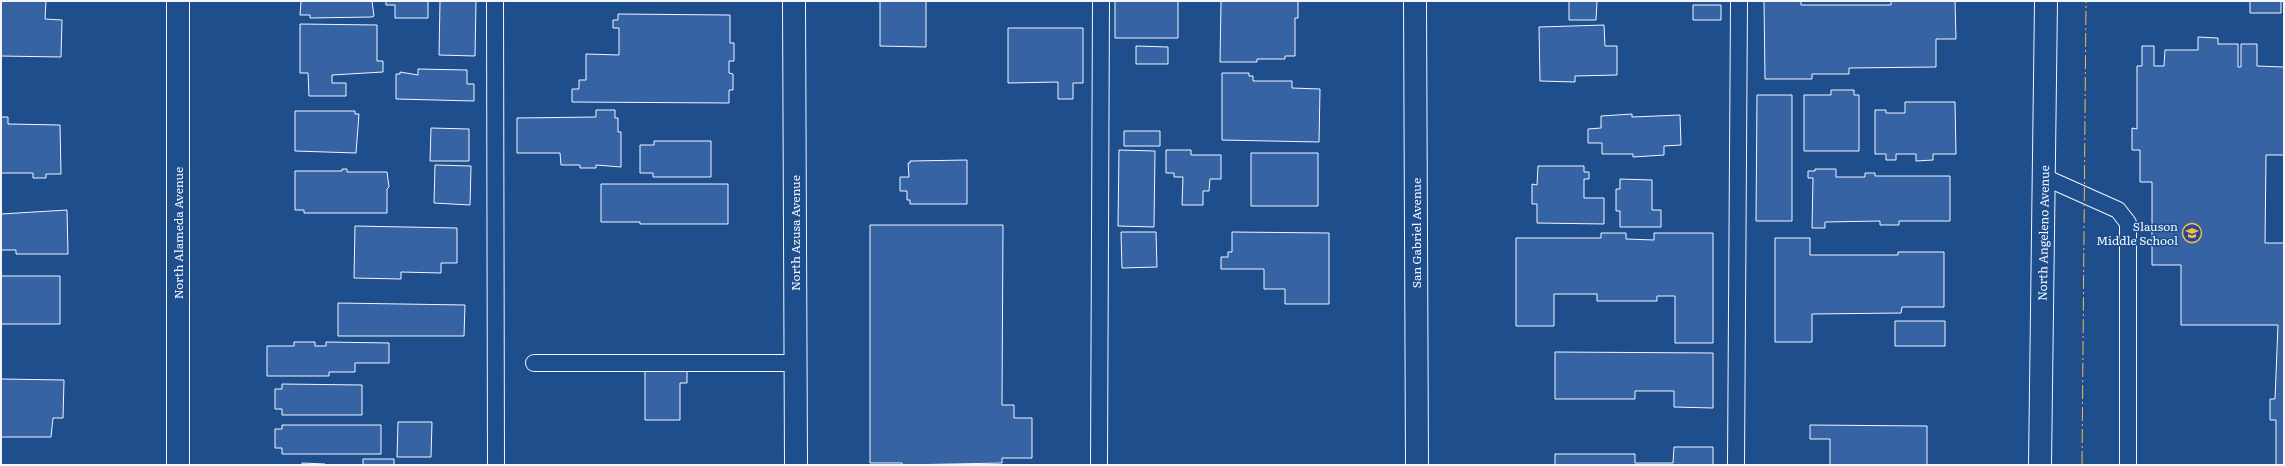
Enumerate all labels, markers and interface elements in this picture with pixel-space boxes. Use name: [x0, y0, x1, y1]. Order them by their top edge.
street label: North Angeleno Avenue: [2033, 165, 2053, 301]
street label: North Alameda Avenue: [169, 167, 187, 299]
street label: North Azusa Avenue: [786, 175, 804, 291]
street label: San Gabriel Avenue: [1407, 178, 1425, 288]
place label: Slauson Middle School: [2096, 217, 2178, 249]
school or university icon: Slauson Middle School: [2181, 222, 2203, 244]

